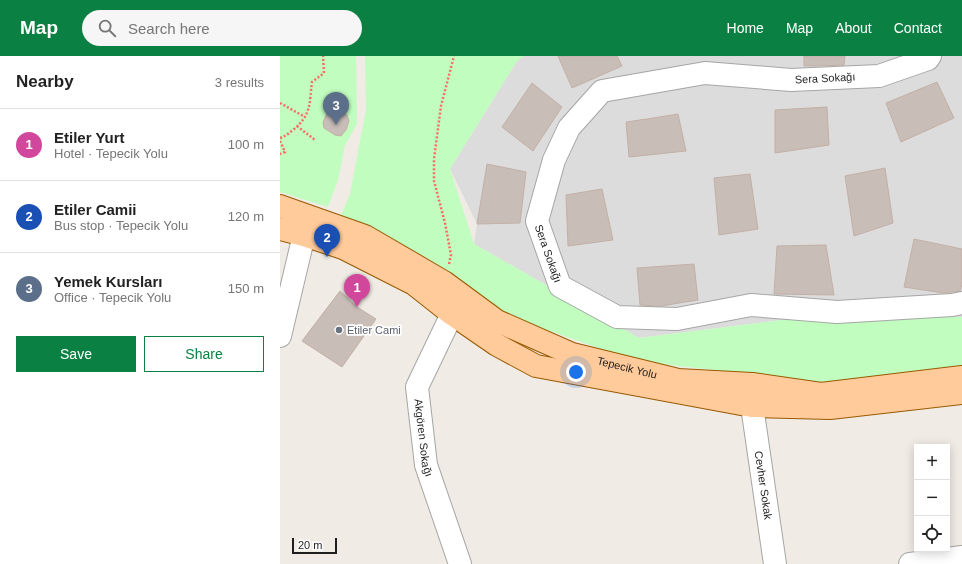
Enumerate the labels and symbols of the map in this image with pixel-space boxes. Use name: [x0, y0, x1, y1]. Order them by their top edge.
street label: Sera Sokağı: [794, 70, 856, 86]
pin: 3: [323, 92, 349, 125]
street label: Sera Sokağı: [533, 223, 564, 284]
pin: 2: [314, 224, 340, 257]
pin: 1: [344, 274, 370, 307]
place label: Etiler Cami: [347, 324, 401, 336]
marker: Etiler Cami: [334, 325, 344, 335]
street label: Tepecik Yolu: [596, 354, 658, 381]
your location: [566, 362, 586, 382]
street label: Akgören Sokağı: [412, 398, 435, 478]
street label: Cevher Sokak: [753, 450, 775, 521]
scale bar: [292, 536, 337, 555]

